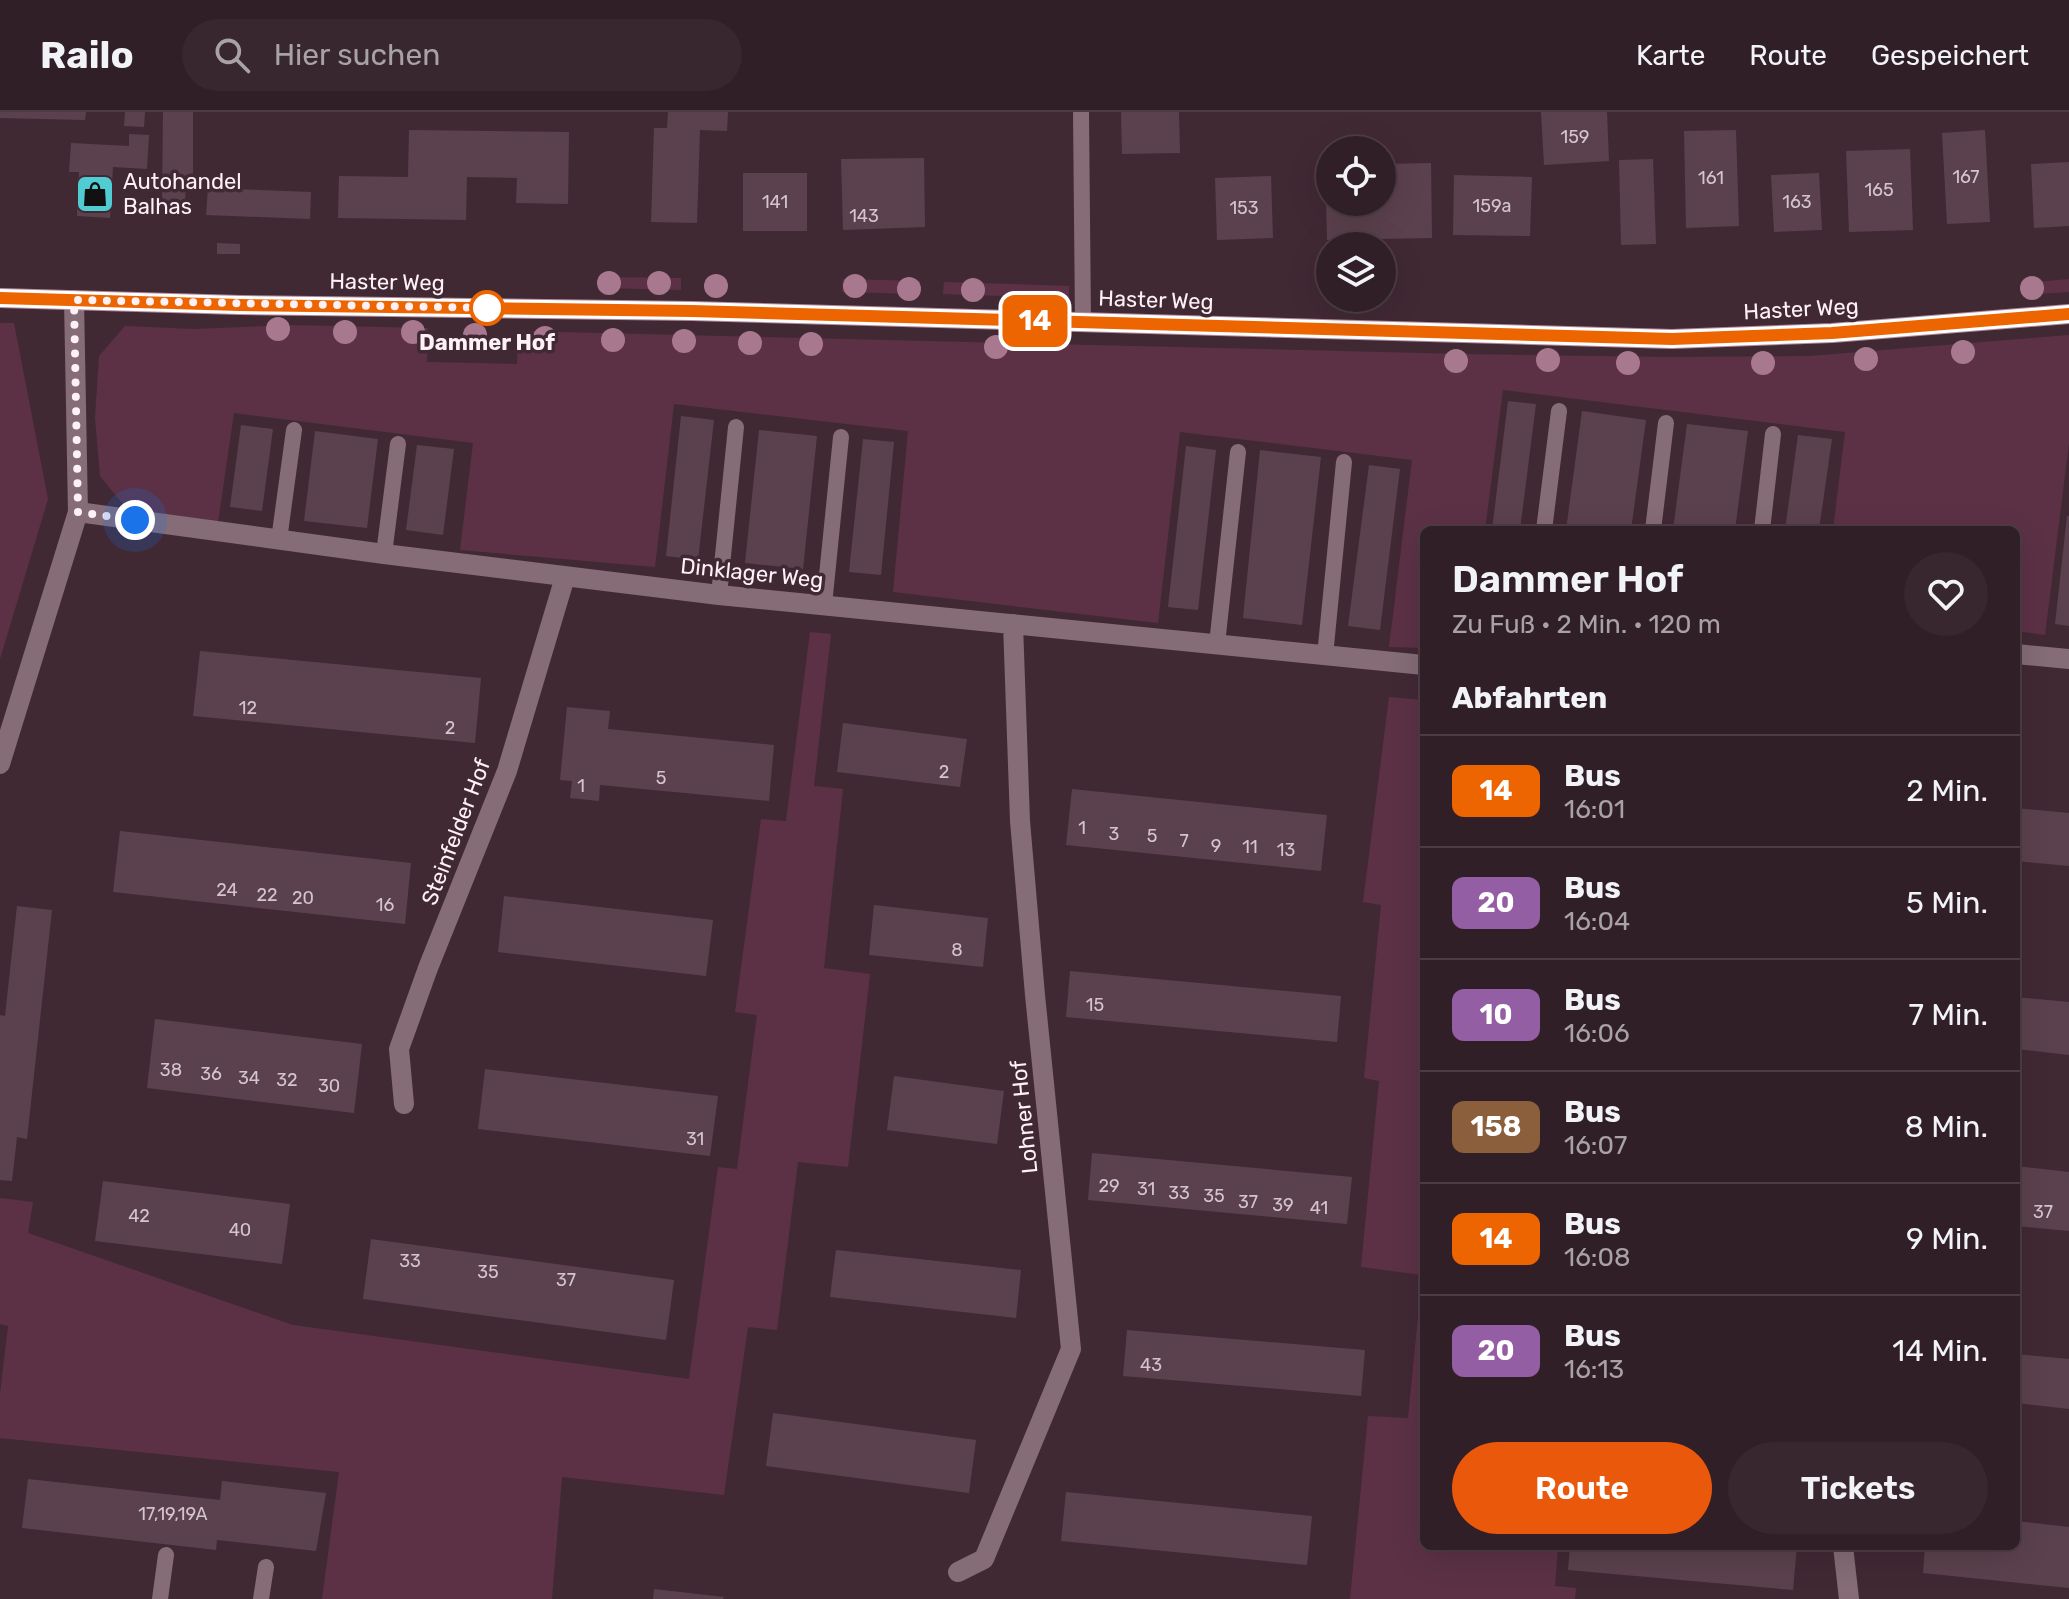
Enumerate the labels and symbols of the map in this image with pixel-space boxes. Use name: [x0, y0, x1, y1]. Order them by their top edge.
house number: 159: [1560, 126, 1590, 148]
house number: 167: [1952, 166, 1980, 188]
house number: 161: [1698, 167, 1724, 189]
place label: Autohandel Balhas: [123, 168, 242, 220]
shop icon: Autohandel Balhas: [74, 173, 116, 215]
house number: 165: [1864, 179, 1894, 201]
house number: 141: [762, 191, 788, 213]
house number: 163: [1782, 191, 1812, 213]
house number: 159a: [1472, 195, 1512, 217]
house number: 153: [1229, 197, 1259, 219]
house number: 143: [849, 205, 879, 227]
street label: Haster Weg: [329, 267, 445, 297]
street label: Haster Weg: [1098, 284, 1214, 316]
marker: Dammer Hof: [470, 291, 504, 325]
street label: Haster Weg: [1743, 292, 1859, 326]
line badge: 14: [999, 295, 1071, 347]
place label: Dammer Hof: [419, 329, 555, 356]
your location: [115, 500, 155, 540]
street label: Dinklager Weg: [679, 552, 825, 594]
house number: 12: [239, 697, 257, 719]
house number: 2: [445, 717, 455, 739]
street label: Steinfelder Hof: [416, 755, 496, 909]
house number: 2: [939, 761, 949, 783]
house number: 5: [656, 767, 666, 789]
house number: 1: [577, 775, 585, 797]
house number: 1: [1078, 817, 1086, 839]
house number: 3: [1109, 823, 1119, 845]
house number: 5: [1147, 825, 1157, 847]
house number: 7: [1179, 830, 1189, 852]
house number: 9: [1211, 835, 1221, 857]
house number: 11: [1242, 836, 1258, 858]
house number: 13: [1277, 839, 1295, 861]
house number: 24: [216, 879, 238, 901]
house number: 22: [256, 884, 278, 906]
house number: 20: [292, 887, 314, 909]
house number: 16: [376, 894, 394, 916]
house number: 8: [951, 939, 963, 961]
house number: 15: [1086, 994, 1104, 1016]
house number: 38: [160, 1059, 182, 1081]
street label: Lohner Hof: [1005, 1059, 1043, 1175]
house number: 36: [200, 1063, 222, 1085]
house number: 34: [238, 1067, 260, 1089]
house number: 32: [276, 1069, 298, 1091]
house number: 30: [318, 1075, 340, 1097]
house number: 31: [686, 1128, 704, 1150]
house number: 29: [1098, 1175, 1120, 1197]
house number: 31: [1137, 1178, 1155, 1200]
house number: 33: [1168, 1182, 1190, 1204]
house number: 35: [1203, 1185, 1225, 1207]
house number: 37: [1238, 1191, 1258, 1213]
house number: 39: [1272, 1194, 1294, 1216]
house number: 41: [1310, 1197, 1328, 1219]
house number: 37: [2033, 1201, 2053, 1223]
house number: 42: [128, 1205, 150, 1227]
house number: 40: [229, 1219, 251, 1241]
house number: 33: [399, 1250, 421, 1272]
house number: 35: [477, 1261, 499, 1283]
house number: 37: [556, 1269, 576, 1291]
house number: 43: [1140, 1354, 1162, 1376]
house number: 17,19,19A: [138, 1503, 208, 1525]

